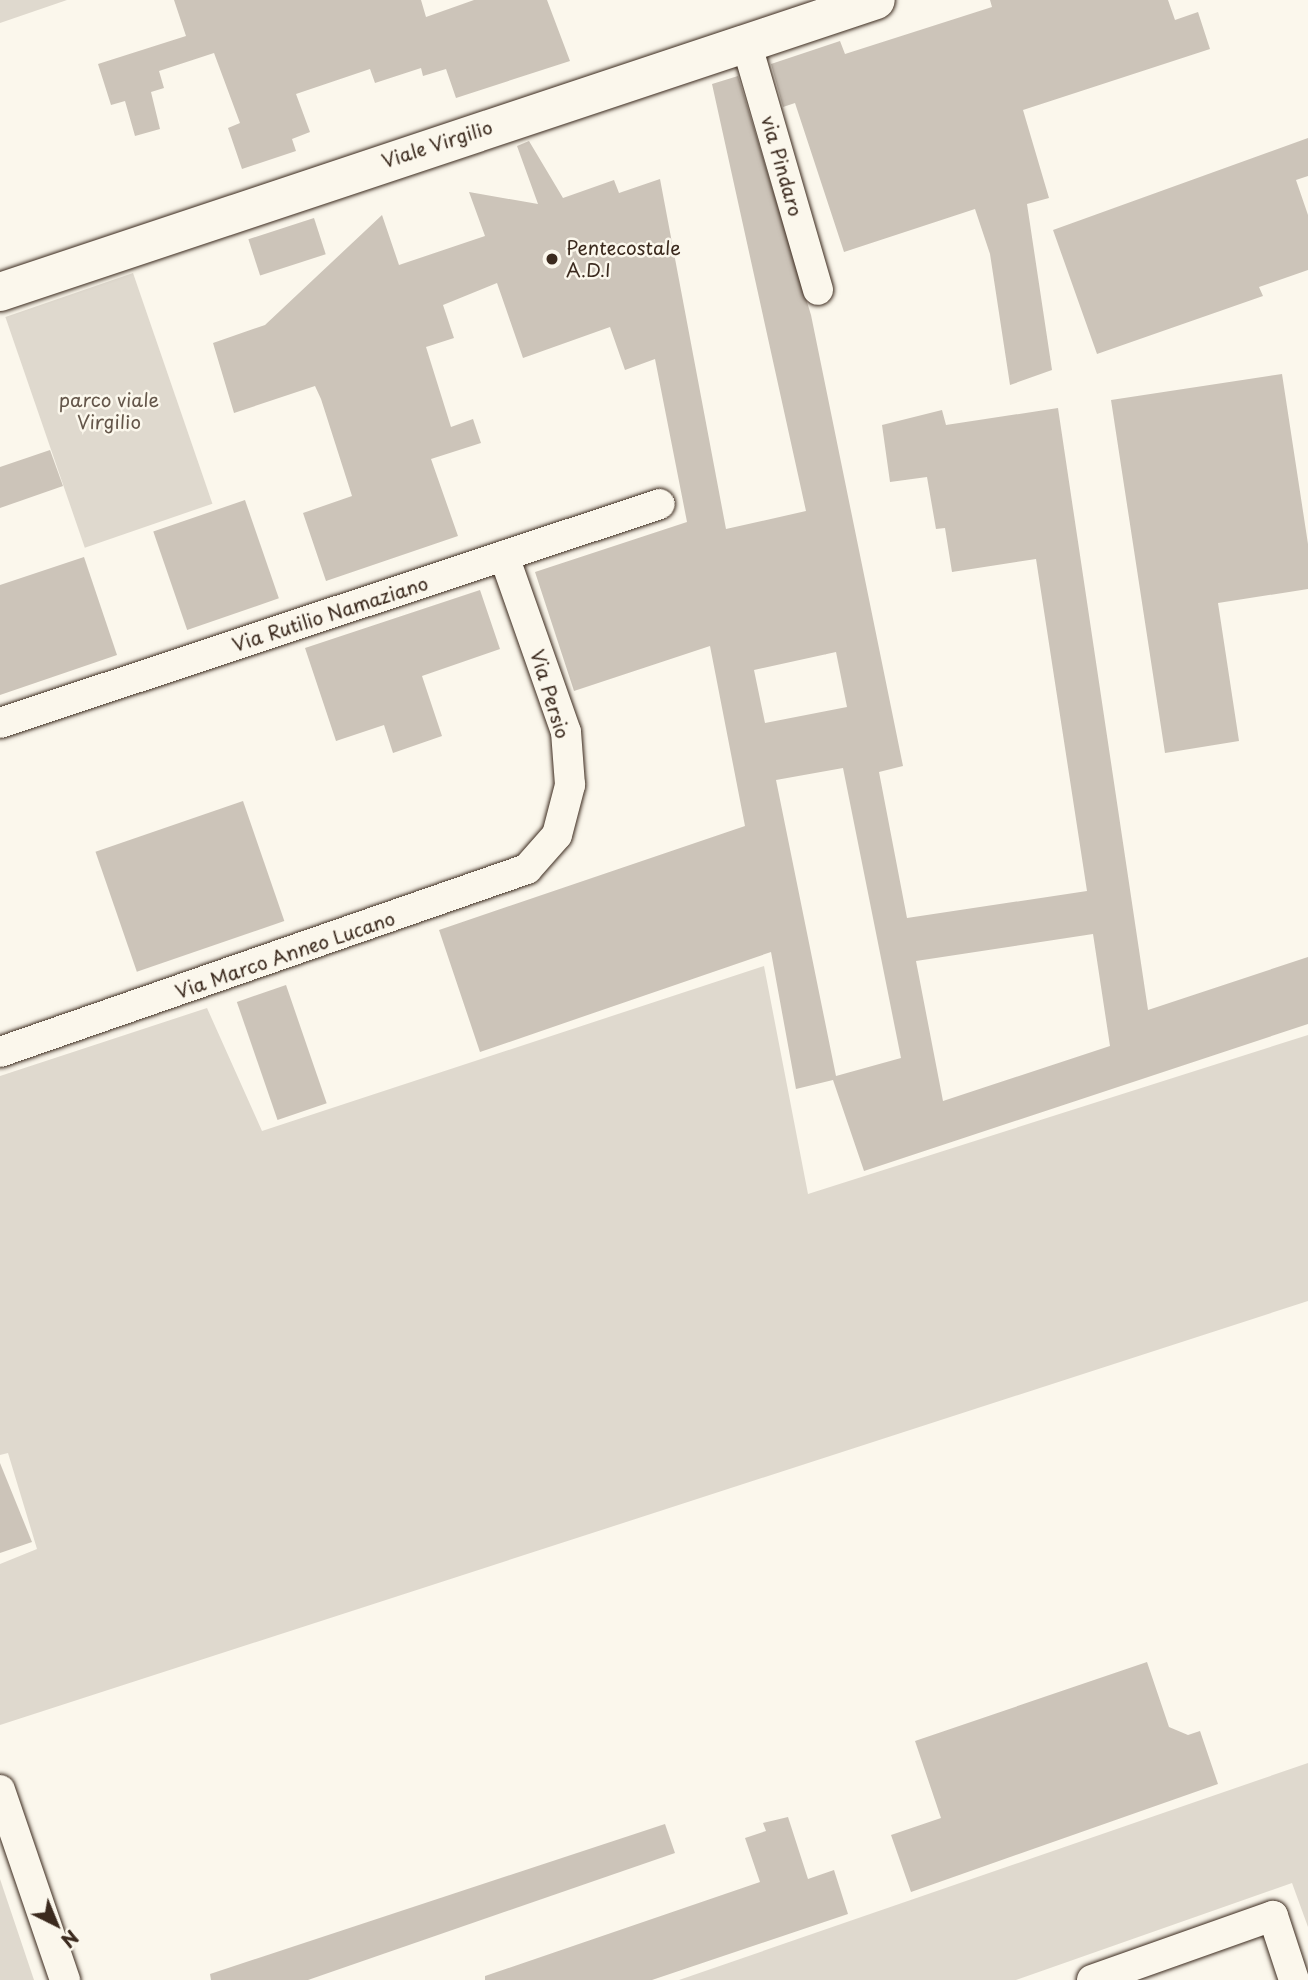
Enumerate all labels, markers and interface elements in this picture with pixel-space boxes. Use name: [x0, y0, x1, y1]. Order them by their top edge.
street label: via Pindaro: [757, 113, 807, 219]
street label: Viale Virgilio: [378, 115, 496, 173]
place label: Pentecostale A.D.I: [566, 237, 681, 281]
marker: Pentecostale A.D.I: [544, 251, 560, 267]
park label: parco viale Virgilio: [58, 389, 160, 433]
street label: Via Rutilio Namaziano: [230, 572, 430, 656]
street label: Via Persio: [526, 647, 574, 741]
street label: Via Marco Anneo Lucano: [172, 907, 398, 1003]
north arrow: [21, 1889, 91, 1959]
text: N: [55, 1924, 85, 1955]

